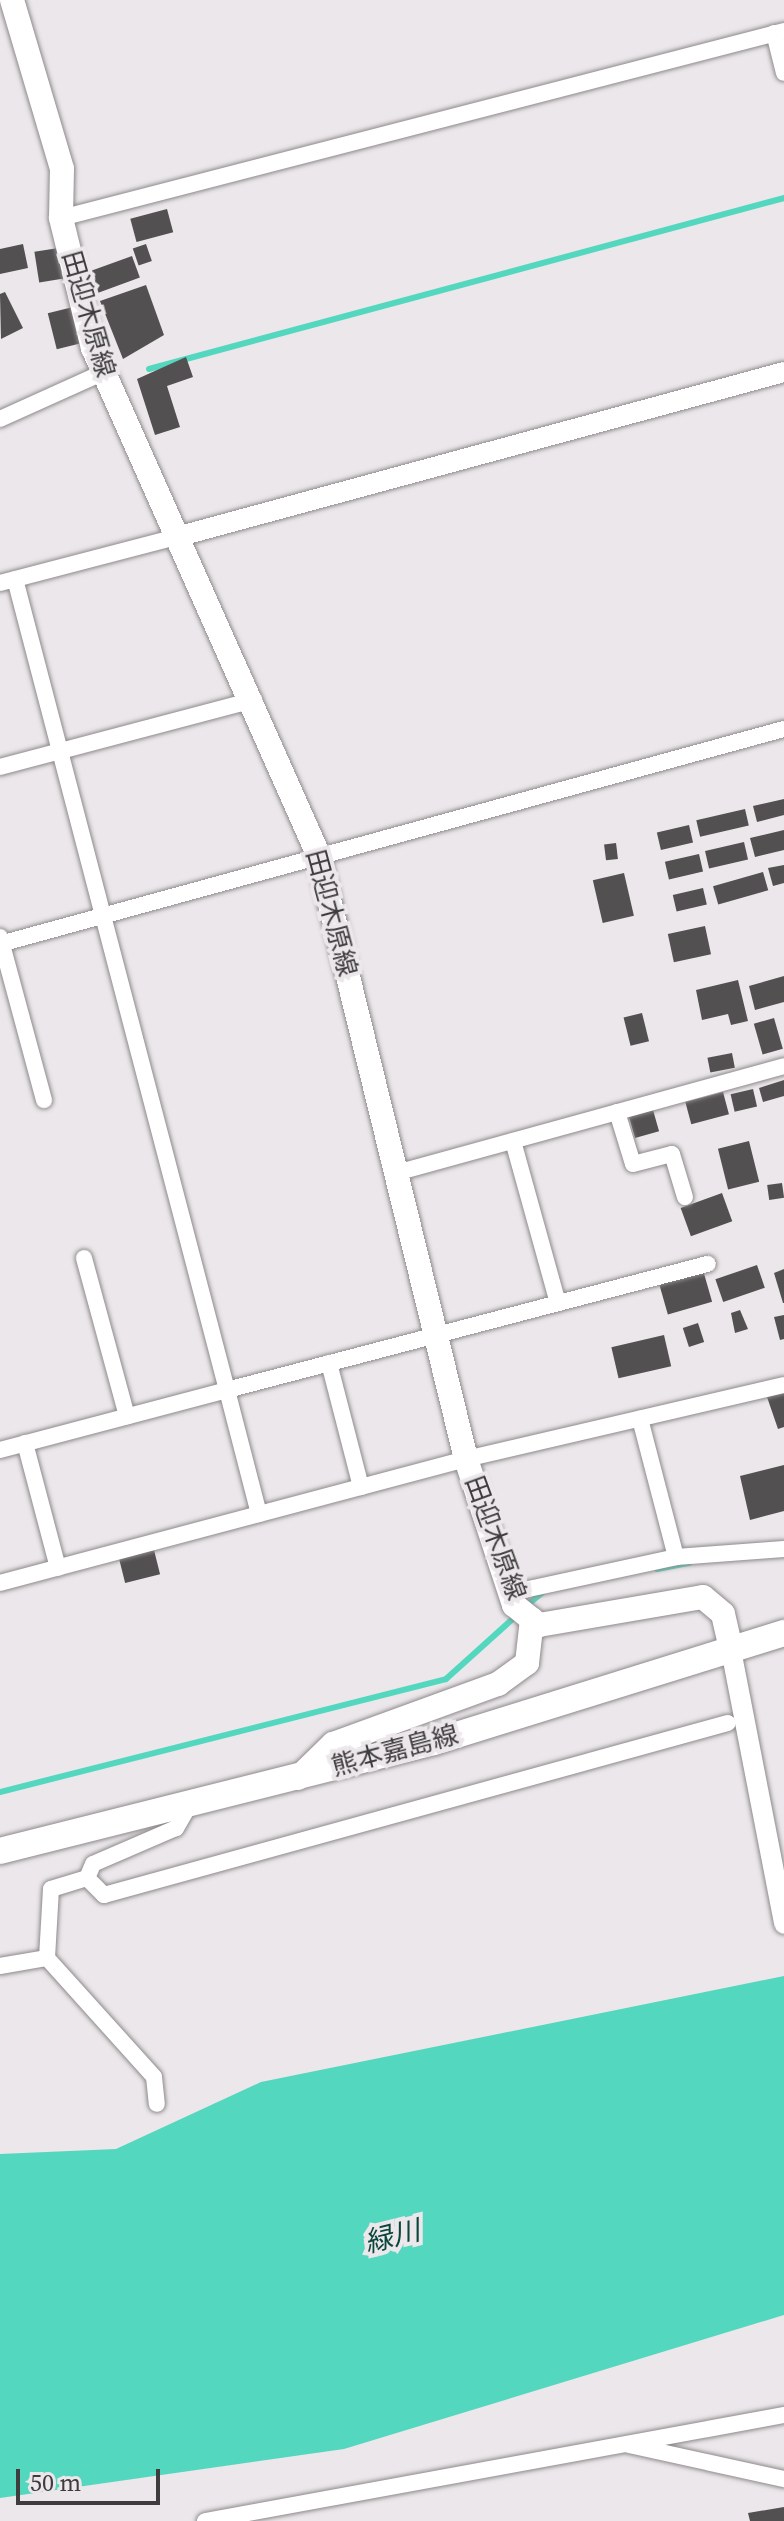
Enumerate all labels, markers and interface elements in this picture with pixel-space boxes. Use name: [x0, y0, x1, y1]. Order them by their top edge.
street label: 田迎木原線: [55, 247, 121, 381]
street label: 田迎木原線: [299, 846, 363, 980]
street label: 田迎木原線: [458, 1472, 532, 1604]
street label: 熊本嘉島線: [328, 1719, 462, 1783]
water label: 緑川: [361, 2213, 423, 2259]
scale bar: [20, 2453, 164, 2503]
text: 50 m: [30, 2466, 81, 2499]

